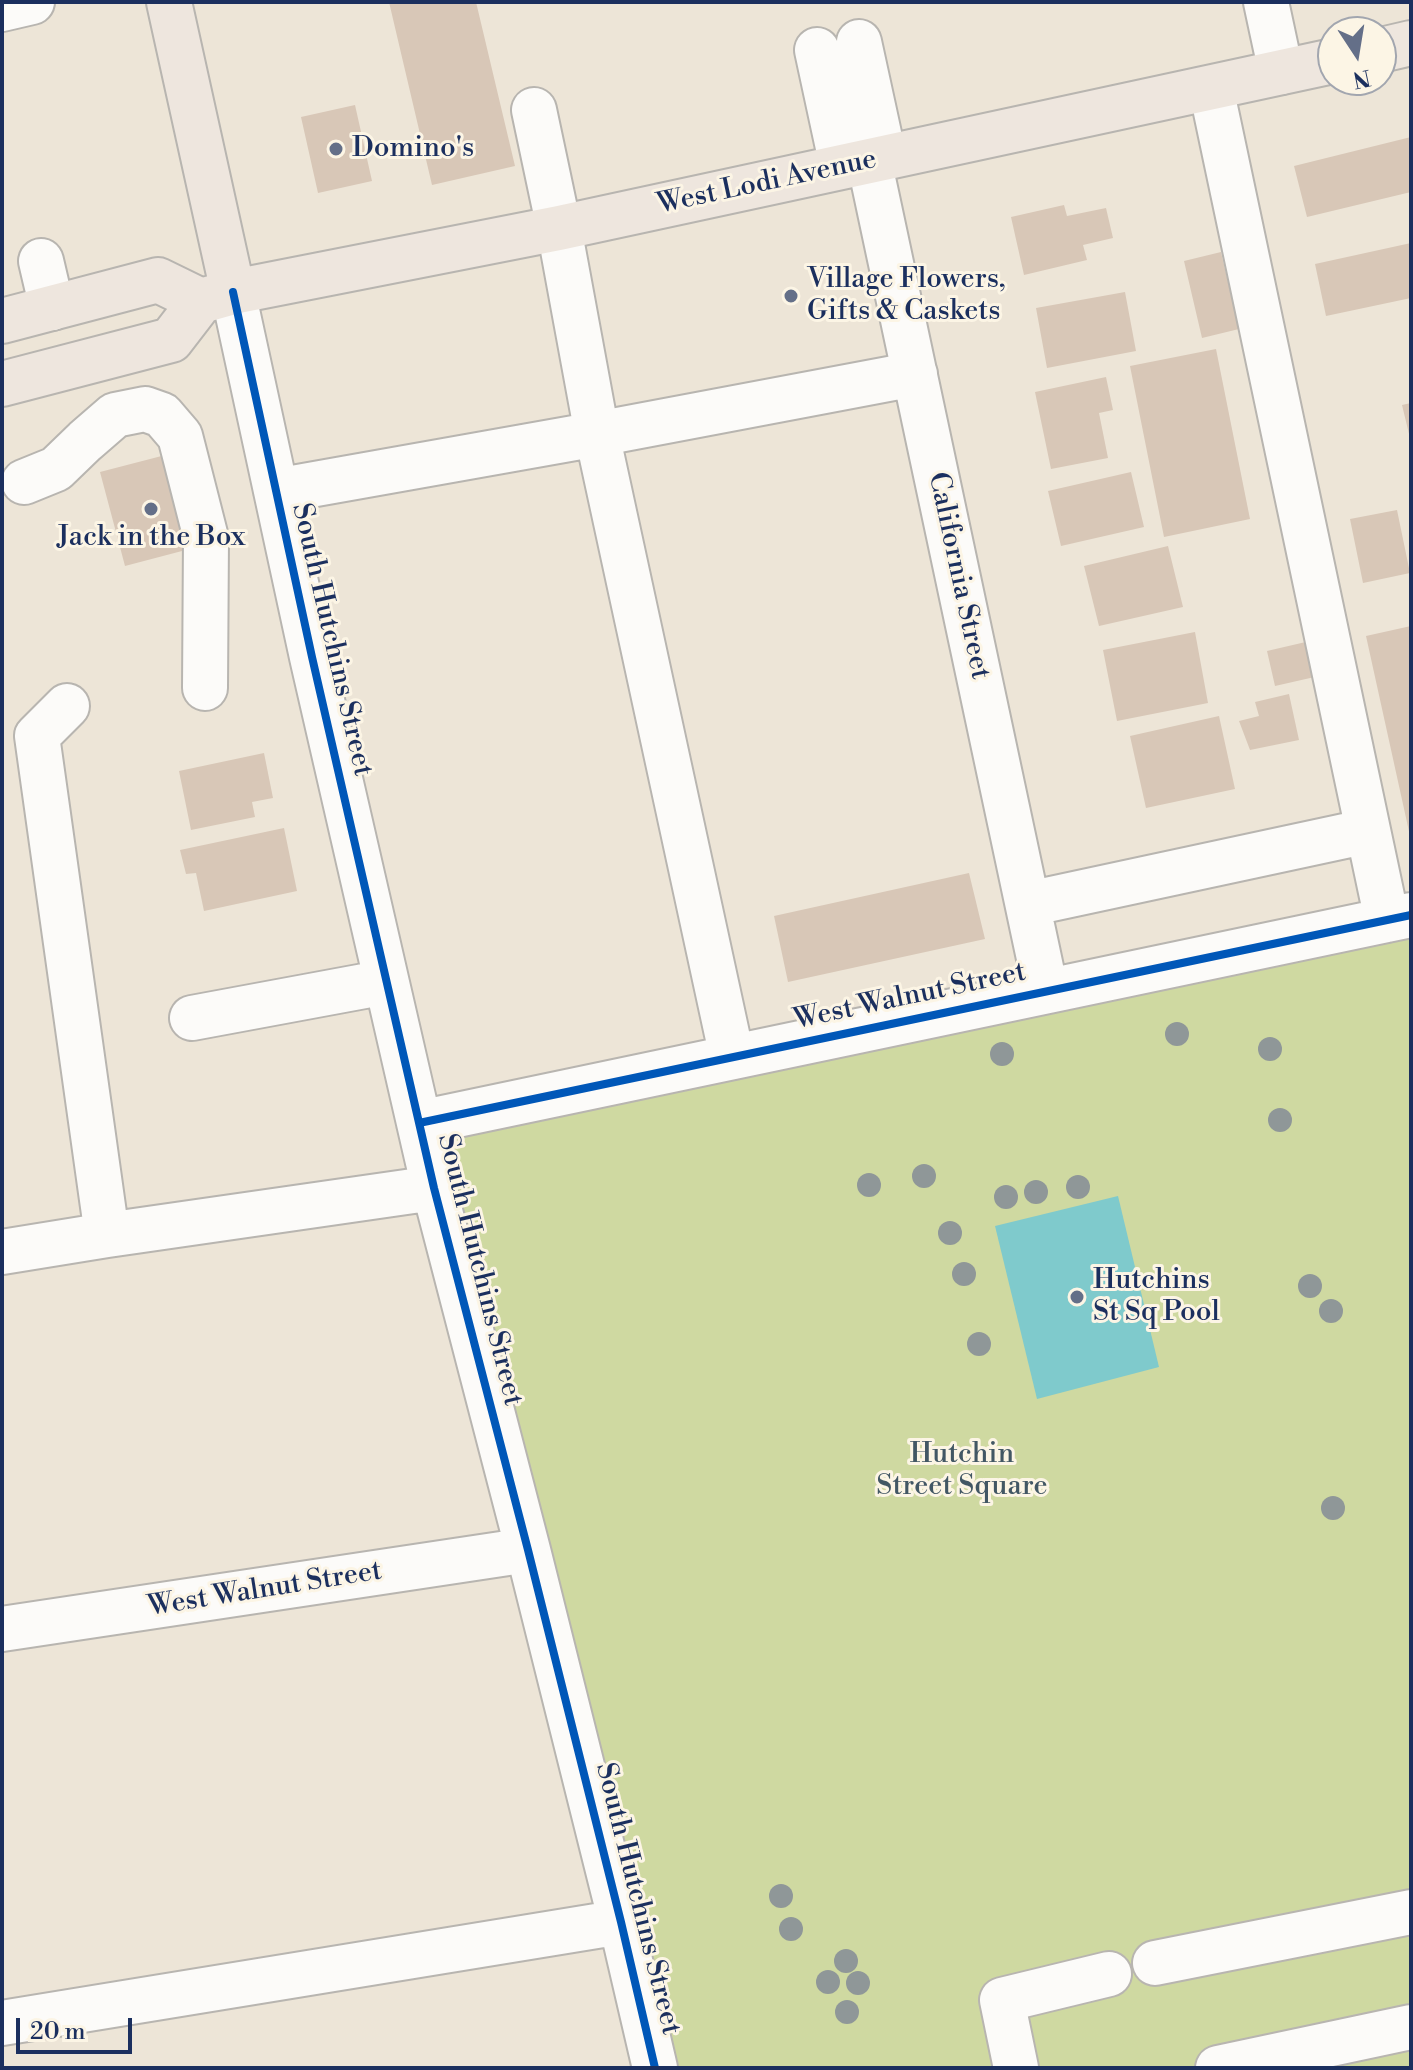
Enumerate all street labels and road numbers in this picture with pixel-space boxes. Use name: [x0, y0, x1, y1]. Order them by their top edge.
street label: West Lodi Avenue: [654, 143, 880, 223]
street label: California Street: [920, 469, 996, 683]
street label: South Hutchins Street: [283, 500, 379, 780]
street label: West Walnut Street: [791, 956, 1029, 1038]
street label: South Hutchins Street: [429, 1131, 529, 1409]
street label: West Walnut Street: [146, 1555, 384, 1625]
street label: South Hutchins Street: [587, 1760, 687, 2038]

